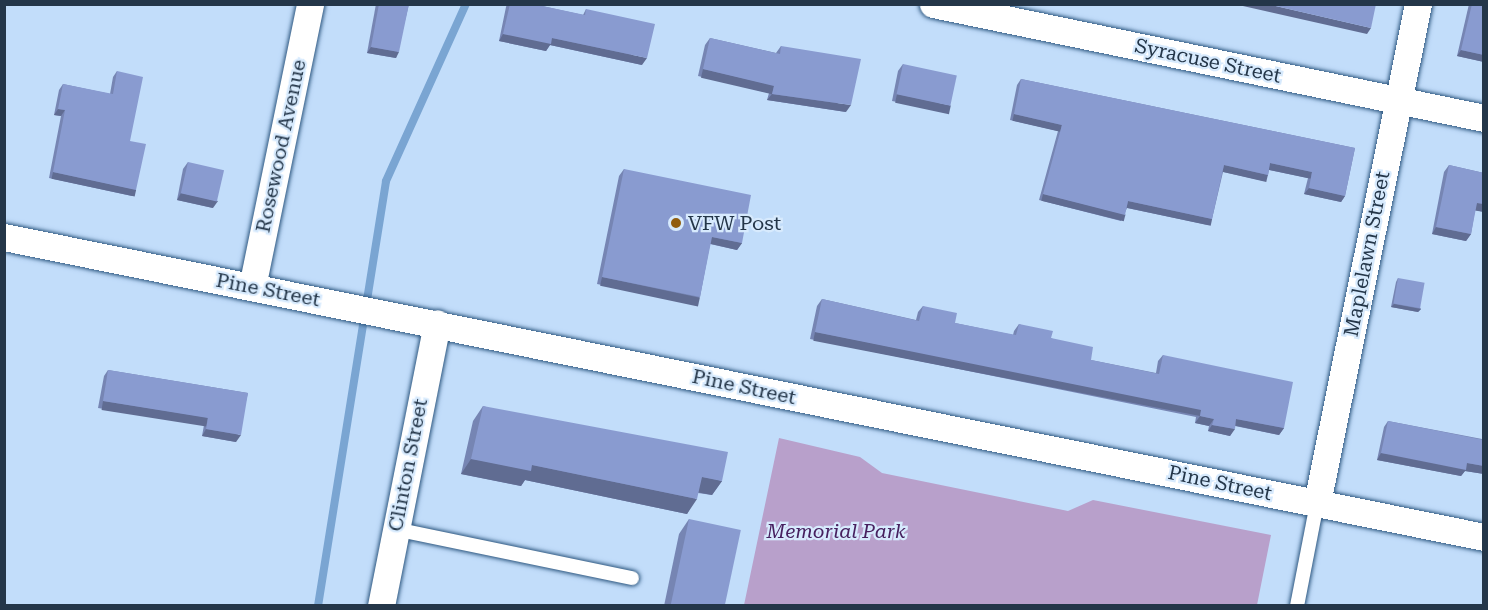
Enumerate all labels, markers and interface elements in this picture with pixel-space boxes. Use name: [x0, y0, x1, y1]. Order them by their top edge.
street label: Syracuse Street: [1133, 34, 1283, 88]
street label: Rosewood Avenue: [251, 57, 311, 235]
street label: Maplelawn Street: [1339, 169, 1395, 339]
place label: VFW Post: [688, 211, 781, 235]
marker: VFW Post: [669, 216, 683, 230]
street label: Pine Street: [214, 268, 322, 312]
street label: Pine Street: [690, 364, 798, 410]
street label: Clinton Street: [383, 397, 433, 533]
street label: Pine Street: [1166, 460, 1274, 506]
park label: Memorial Park: [766, 519, 906, 543]

